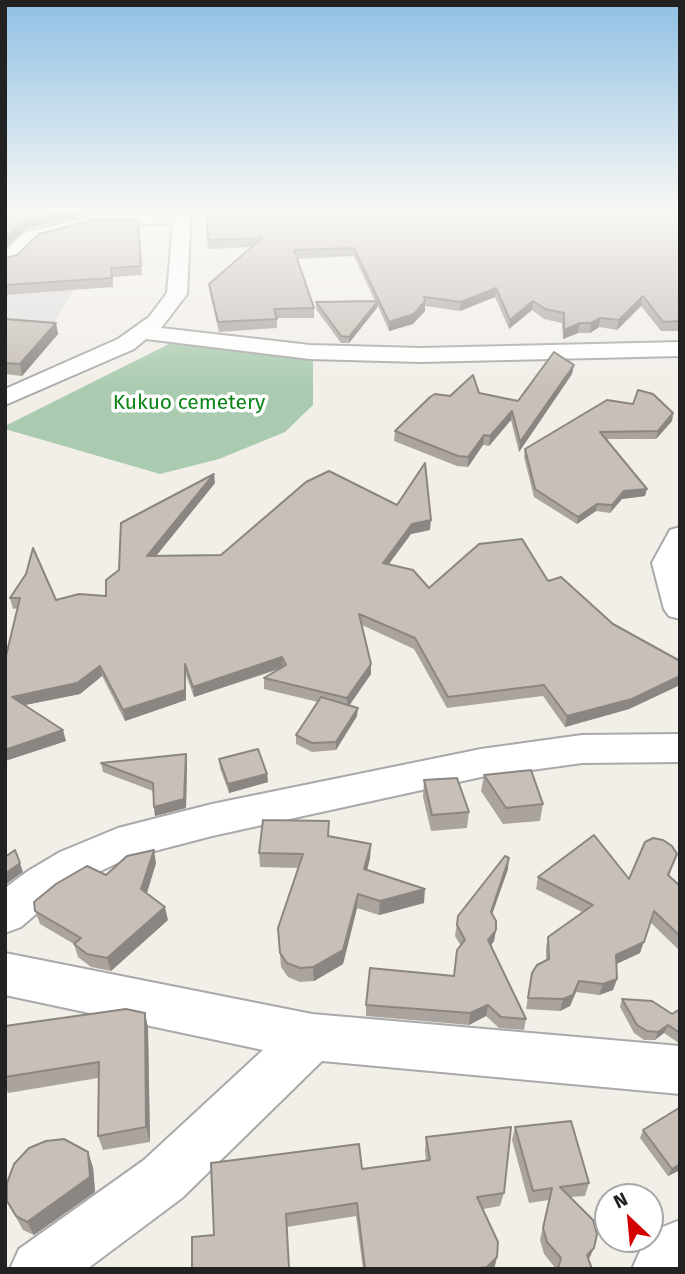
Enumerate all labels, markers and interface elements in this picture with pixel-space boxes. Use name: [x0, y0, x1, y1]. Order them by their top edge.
park label: Kukuo cemetery: [113, 390, 265, 416]
north arrow: [594, 1183, 664, 1253]
text: N: [610, 1187, 631, 1214]

